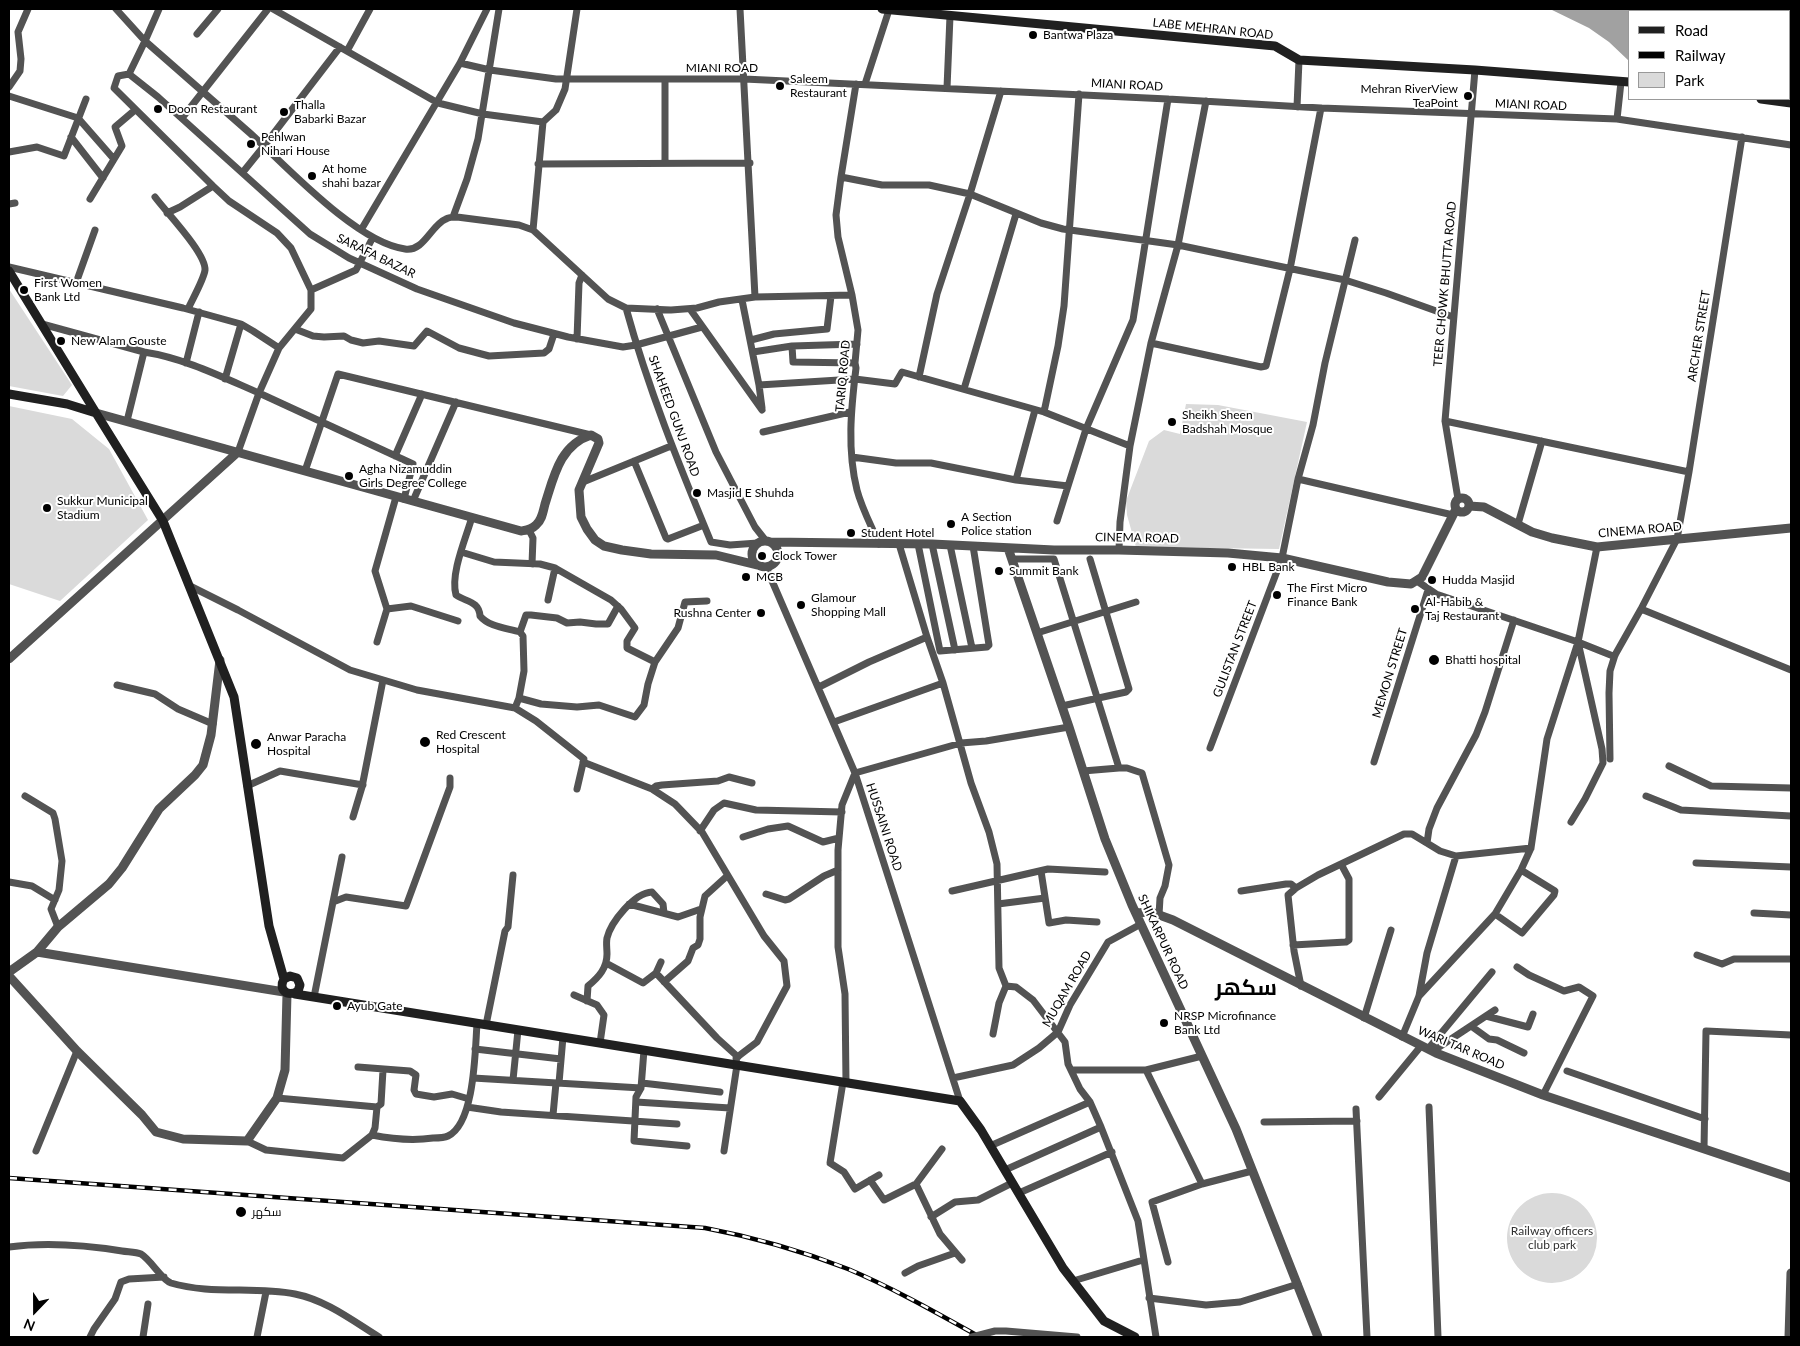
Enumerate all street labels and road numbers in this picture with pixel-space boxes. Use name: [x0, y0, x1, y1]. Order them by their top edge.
street label: LABE MEHRAN ROAD: [1152, 16, 1274, 42]
street label: MIANI ROAD: [686, 61, 758, 75]
street label: MIANI ROAD: [1091, 76, 1163, 94]
street label: MIANI ROAD: [1495, 97, 1567, 113]
street label: TEER CHOWK BHUTTA ROAD: [1431, 201, 1459, 367]
street label: SARAFA BAZAR: [334, 231, 418, 281]
street label: ARCHER STREET: [1685, 289, 1713, 383]
street label: TARIQ ROAD: [833, 340, 853, 412]
street label: SHAHEED GUNJ ROAD: [645, 353, 703, 479]
street label: CINEMA ROAD: [1598, 519, 1682, 541]
street label: CINEMA ROAD: [1095, 530, 1179, 546]
street label: GULISTAN STREET: [1210, 599, 1260, 699]
street label: MEMON STREET: [1370, 626, 1410, 720]
street label: HUSSAINI ROAD: [863, 781, 905, 873]
street label: SHIKARPUR ROAD: [1135, 892, 1191, 992]
street label: MUQAM ROAD: [1039, 948, 1095, 1030]
street label: WARI TAR ROAD: [1415, 1023, 1507, 1073]

